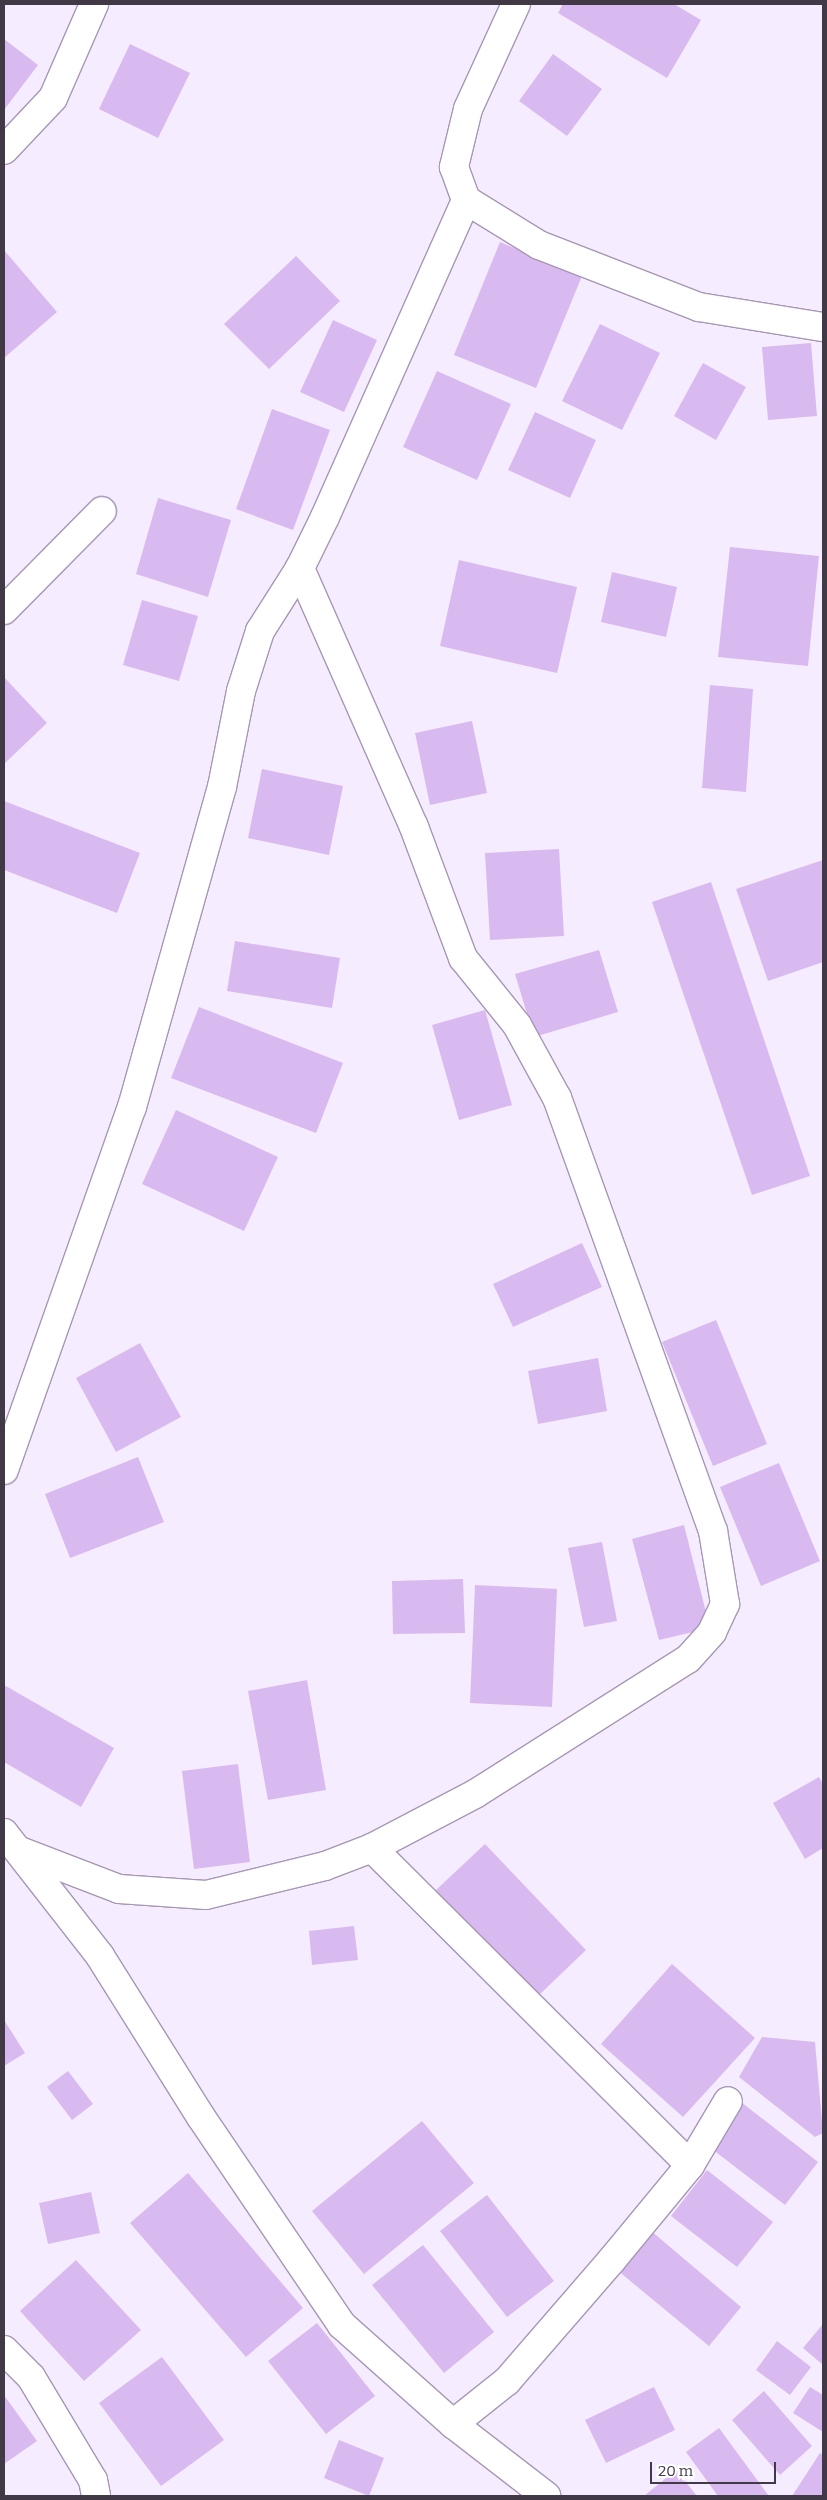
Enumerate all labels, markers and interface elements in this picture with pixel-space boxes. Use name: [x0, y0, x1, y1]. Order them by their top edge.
scale bar: [652, 2452, 778, 2484]
text: 20 m: [658, 2462, 693, 2480]

